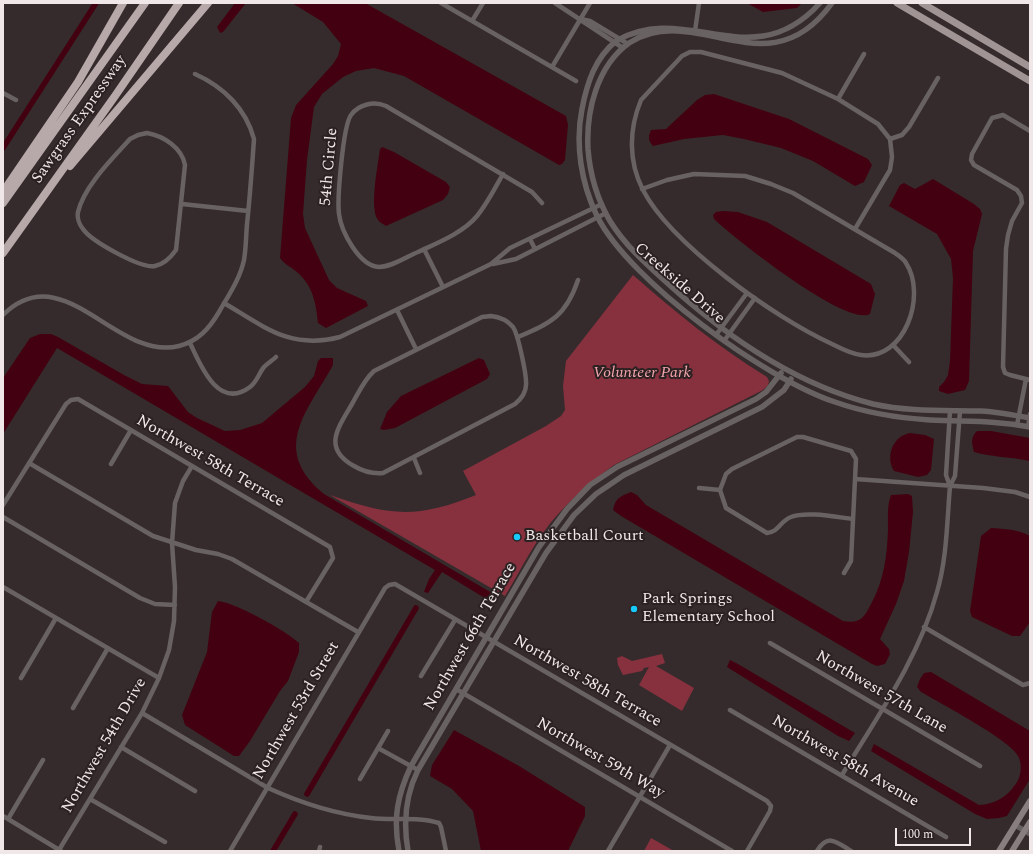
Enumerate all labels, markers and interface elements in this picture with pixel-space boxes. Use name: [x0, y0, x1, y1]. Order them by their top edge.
street label: Sawgrass Expressway: [29, 52, 131, 188]
street label: 54th Circle: [317, 127, 343, 207]
street label: Creekside Drive: [630, 239, 728, 329]
park label: Volunteer Park: [593, 364, 691, 384]
street label: Northwest 58th Terrace: [133, 412, 287, 512]
place label: Basketball Court: [525, 527, 644, 547]
marker: Basketball Court: [512, 532, 522, 542]
street label: Northwest 66th Terrace: [421, 560, 521, 714]
place label: Park Springs Elementary School: [642, 590, 775, 628]
marker: Park Springs Elementary School: [629, 604, 639, 614]
street label: Northwest 58th Terrace: [510, 632, 664, 732]
street label: Northwest 53rd Street: [250, 639, 344, 783]
street label: Northwest 57th Lane: [812, 647, 950, 739]
street label: Northwest 54th Drive: [58, 675, 152, 817]
street label: Northwest 58th Avenue: [768, 712, 922, 812]
street label: Northwest 59th Way: [533, 715, 667, 803]
scale bar: [897, 820, 973, 846]
text: 100 m: [902, 825, 933, 844]

